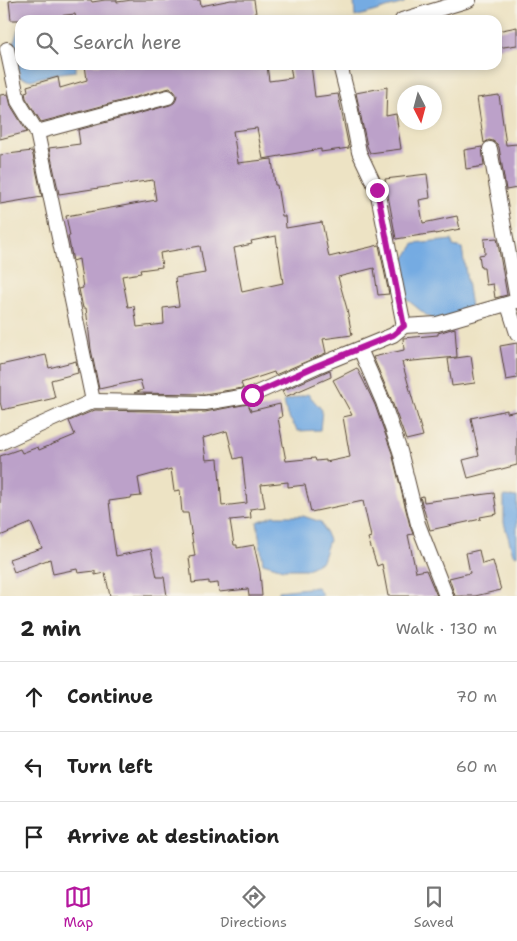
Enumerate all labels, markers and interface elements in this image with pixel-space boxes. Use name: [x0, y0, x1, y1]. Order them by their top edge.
search box: [15, 15, 502, 70]
icon: search: [33, 29, 61, 57]
text: Search here: [73, 30, 182, 55]
north arrow: [397, 85, 442, 130]
route end: [366, 179, 389, 202]
route start: [241, 384, 264, 407]
text: 2 min: [20, 615, 81, 643]
text: Walk · 130 m: [396, 618, 497, 639]
icon: ahead: [20, 683, 48, 711]
text: Continue: [67, 684, 153, 709]
text: 70 m: [456, 686, 497, 707]
icon: left: [20, 753, 48, 781]
text: Turn left: [67, 754, 153, 779]
text: 60 m: [456, 756, 497, 777]
icon: arrive: [20, 823, 48, 851]
text: Arrive at destination: [67, 824, 279, 849]
tab: Map: [63, 883, 93, 931]
tab: Directions: [220, 883, 287, 931]
tab: Saved: [414, 883, 454, 931]

